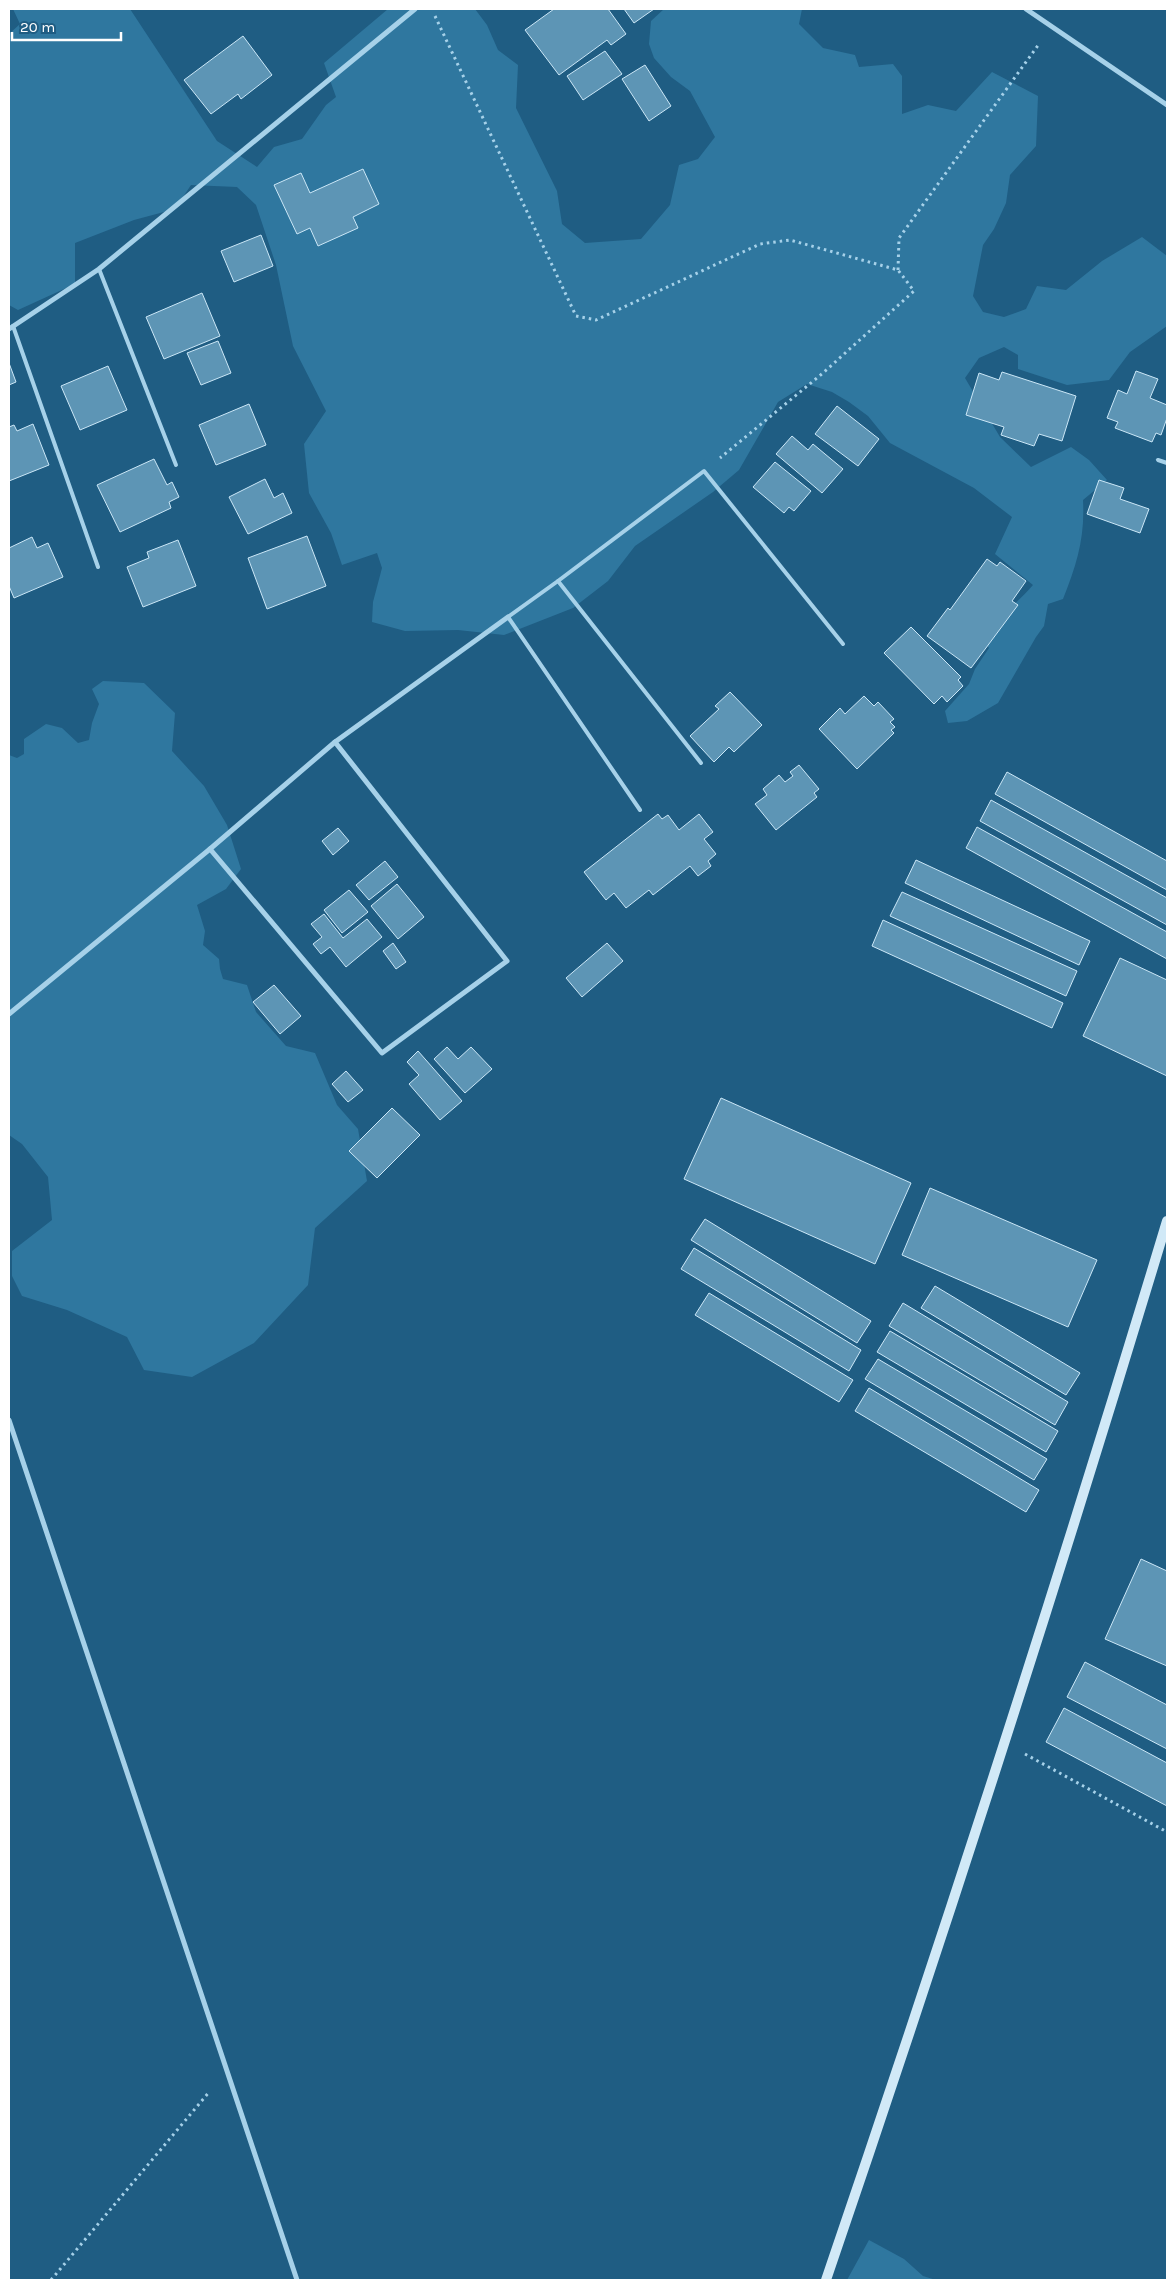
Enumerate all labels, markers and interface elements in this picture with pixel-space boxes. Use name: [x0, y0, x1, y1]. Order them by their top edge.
scale bar: [12, 10, 121, 42]
text: 20 m: [20, 18, 55, 36]

